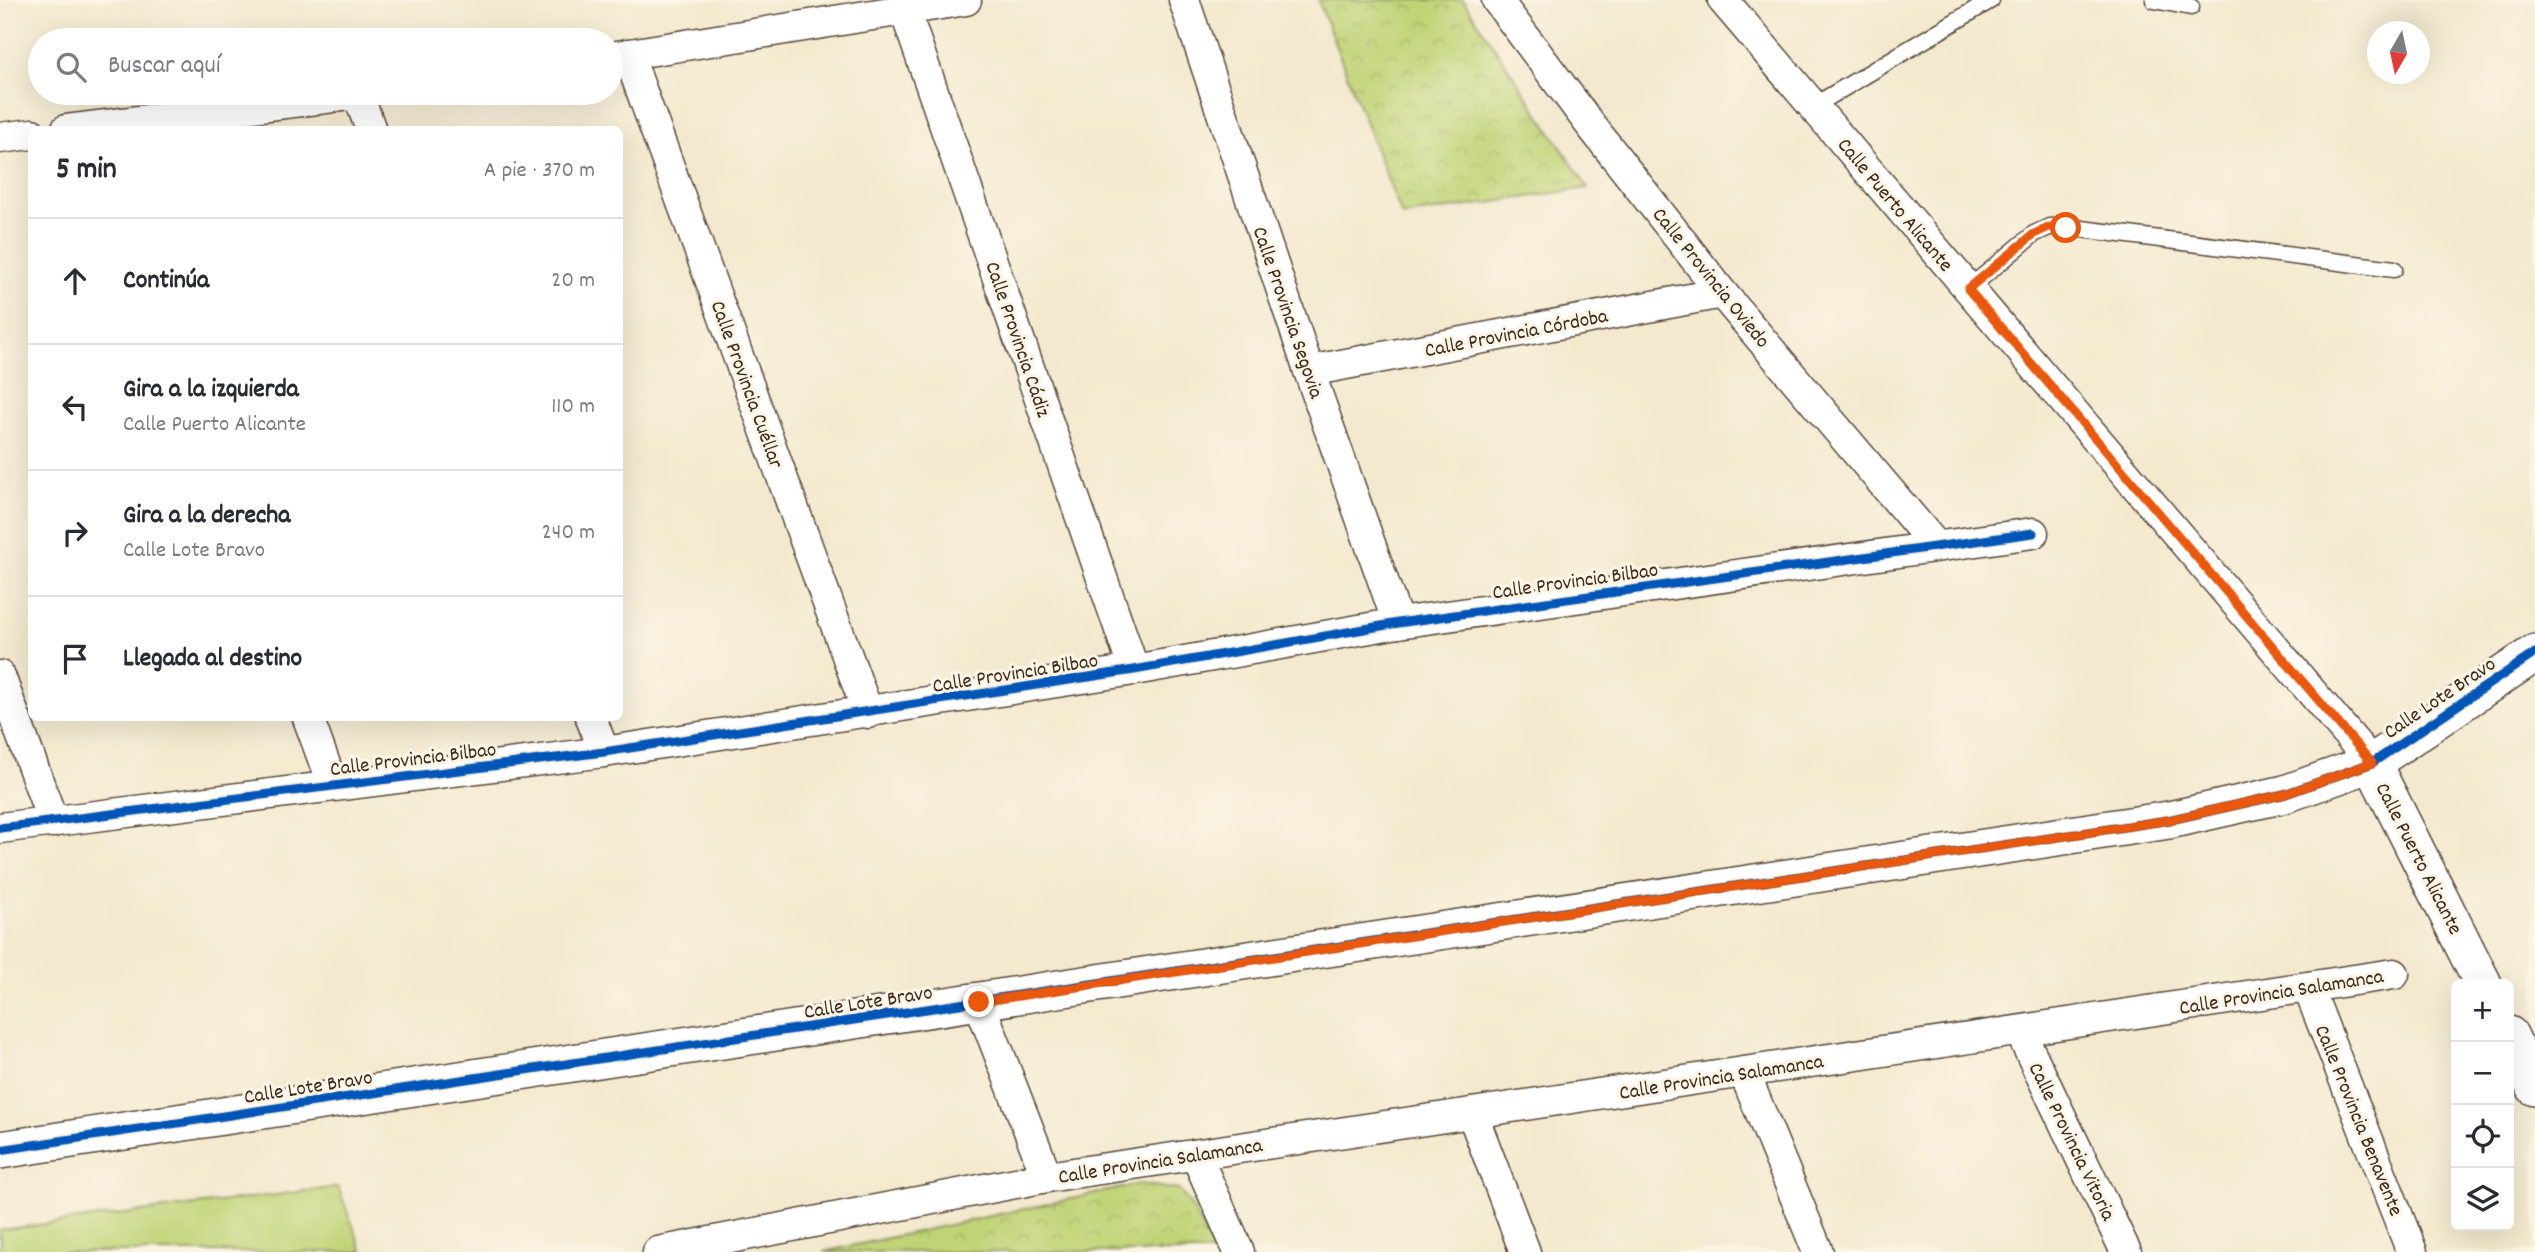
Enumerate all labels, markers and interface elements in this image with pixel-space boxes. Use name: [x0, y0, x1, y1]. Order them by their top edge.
north arrow: [2367, 21, 2430, 84]
search box: [28, 28, 623, 105]
icon: search: [52, 48, 90, 86]
text: Buscar aquí: [108, 48, 220, 85]
street label: Calle Puerto Alicante: [1829, 132, 1959, 280]
text: 5 min: [56, 150, 117, 193]
text: A pie · 370 m: [484, 155, 595, 188]
street label: Calle Provincia Oviedo: [1643, 202, 1776, 356]
route start: [2050, 212, 2081, 243]
street label: Calle Provincia Segovia: [1243, 223, 1330, 404]
street label: Calle Provincia Cádiz: [975, 258, 1057, 422]
icon: ahead: [56, 262, 94, 300]
text: Continúa: [123, 263, 209, 300]
text: 20 m: [551, 265, 595, 298]
street label: Calle Provincia Cuéllar: [701, 297, 789, 473]
street label: Calle Provincia Córdoba: [1422, 302, 1612, 367]
text: Gira a la izquierda: [123, 372, 299, 409]
icon: left: [56, 388, 94, 426]
text: 110 m: [551, 391, 595, 424]
text: Calle Puerto Alicante: [123, 409, 306, 442]
text: Gira a la derecha: [123, 498, 290, 535]
icon: right: [56, 514, 94, 552]
text: 240 m: [542, 517, 595, 550]
text: Calle Lote Bravo: [123, 535, 265, 568]
street label: Calle Provincia Bilbao: [1491, 556, 1660, 609]
icon: arrive: [56, 640, 94, 678]
text: Llegada al destino: [123, 641, 302, 678]
street label: Calle Provincia Bilbao: [931, 647, 1100, 703]
street label: Calle Lote Bravo: [2379, 651, 2503, 748]
street label: Calle Provincia Bilbao: [329, 736, 498, 786]
street label: Calle Puerto Alicante: [2366, 778, 2469, 941]
street label: Calle Provincia Salamanca: [2177, 963, 2387, 1025]
street label: Calle Lote Bravo: [802, 979, 935, 1029]
map controls: [2451, 979, 2514, 1231]
button: +: [2451, 979, 2514, 1042]
route end: [963, 986, 994, 1017]
street label: Calle Provincia Benavente: [2305, 1021, 2409, 1221]
button: −: [2451, 1042, 2514, 1105]
street label: Calle Provincia Salamanca: [1617, 1048, 1827, 1110]
street label: Calle Provincia Vitoria: [2019, 1058, 2122, 1228]
street label: Calle Lote Bravo: [242, 1064, 375, 1114]
button: locate: [2451, 1105, 2514, 1168]
street label: Calle Provincia Salamanca: [1056, 1132, 1266, 1194]
button: layers: [2451, 1168, 2514, 1231]

